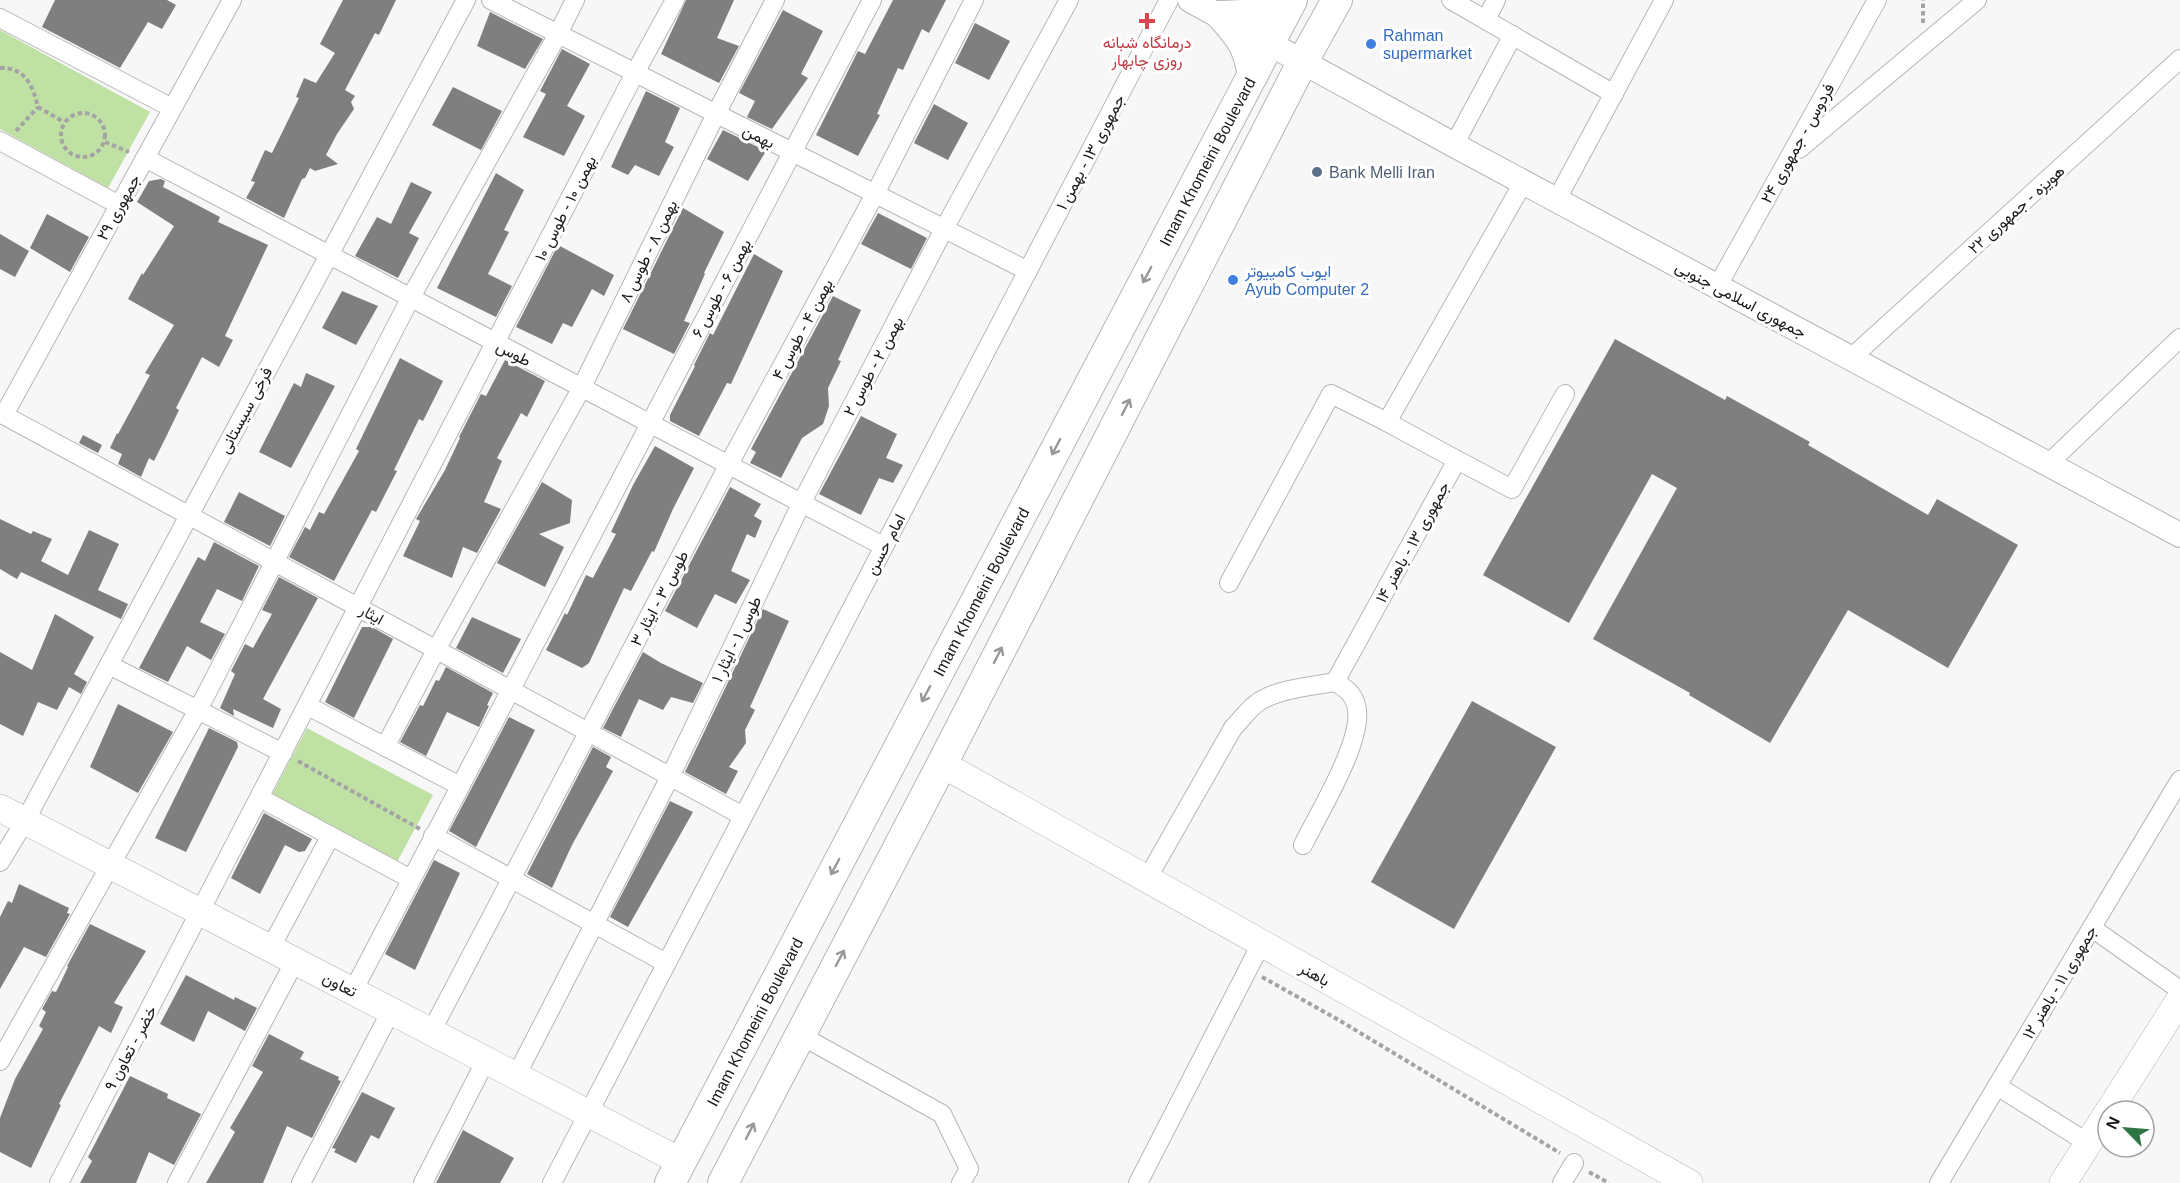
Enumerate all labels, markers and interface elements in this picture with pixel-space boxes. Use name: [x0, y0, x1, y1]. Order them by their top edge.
marker: درمانگاه شبانه روزی چابهار: [1138, 12, 1156, 30]
place label: Rahman supermarket: [1383, 27, 1472, 62]
place label: درمانگاه شبانه روزی چابهار: [1103, 34, 1191, 72]
marker: Rahman supermarket: [1364, 37, 1378, 51]
street label: Imam Khomeini Boulevard: [1156, 75, 1259, 249]
street label: فردوس - جمهوری ۲۴: [1758, 81, 1839, 207]
street label: جمهوری ۱۳ - بهمن ۱: [1053, 91, 1130, 214]
street label: بهمن: [739, 121, 778, 153]
street label: بهمن ۱۰ - طوس ۱۰: [532, 153, 601, 265]
street label: هویزه - جمهوری ۲۲: [1965, 162, 2069, 258]
place label: Bank Melli Iran: [1329, 164, 1435, 181]
marker: Bank Melli Iran: [1310, 165, 1324, 179]
street label: جمهوری ۲۹: [93, 171, 145, 244]
street label: بهمن ۸ - طوس ۸: [616, 197, 682, 306]
street label: بهمن ۶ - طوس ۶: [688, 236, 756, 341]
street label: جمهوری اسلامی جنوبی: [1672, 258, 1809, 343]
place label: ایوب کامپیوتر Ayub Computer 2: [1244, 263, 1369, 298]
one-way arrow: [1141, 265, 1152, 283]
marker: ایوب کامپیوتر Ayub Computer 2: [1226, 273, 1240, 287]
street label: بهمن ۴ - طوس ۴: [769, 276, 838, 383]
street label: بهمن ۲ - طوس ۲: [840, 314, 908, 420]
street label: طوس: [493, 337, 534, 371]
street label: فرخی سیستانی: [216, 364, 277, 457]
one-way arrow: [1120, 398, 1132, 416]
one-way arrow: [1050, 438, 1062, 455]
street label: جمهوری ۱۳ - باهنر ۱۴: [1372, 479, 1455, 607]
street label: Imam Khomeini Boulevard: [930, 505, 1033, 679]
street label: امام حسن: [862, 511, 910, 578]
street label: طوس ۳ - ایثار ۳: [627, 548, 693, 650]
street label: طوس ۱ - ایثار ۱: [708, 594, 766, 686]
street label: ایثار: [355, 601, 387, 630]
one-way arrow: [993, 646, 1004, 664]
one-way arrow: [920, 685, 932, 702]
one-way arrow: [829, 857, 840, 875]
street label: جمهوری ۱۱ - باهنر ۱۲: [2019, 922, 2102, 1043]
street label: Imam Khomeini Boulevard: [704, 935, 806, 1109]
one-way arrow: [835, 949, 847, 967]
street label: باهنر: [1295, 959, 1333, 991]
street label: تعاون: [319, 969, 360, 1002]
street label: خضر - تعاون ۹: [101, 1003, 162, 1094]
north arrow: [2096, 1099, 2156, 1159]
text: N: [2103, 1114, 2123, 1132]
one-way arrow: [745, 1122, 757, 1140]

